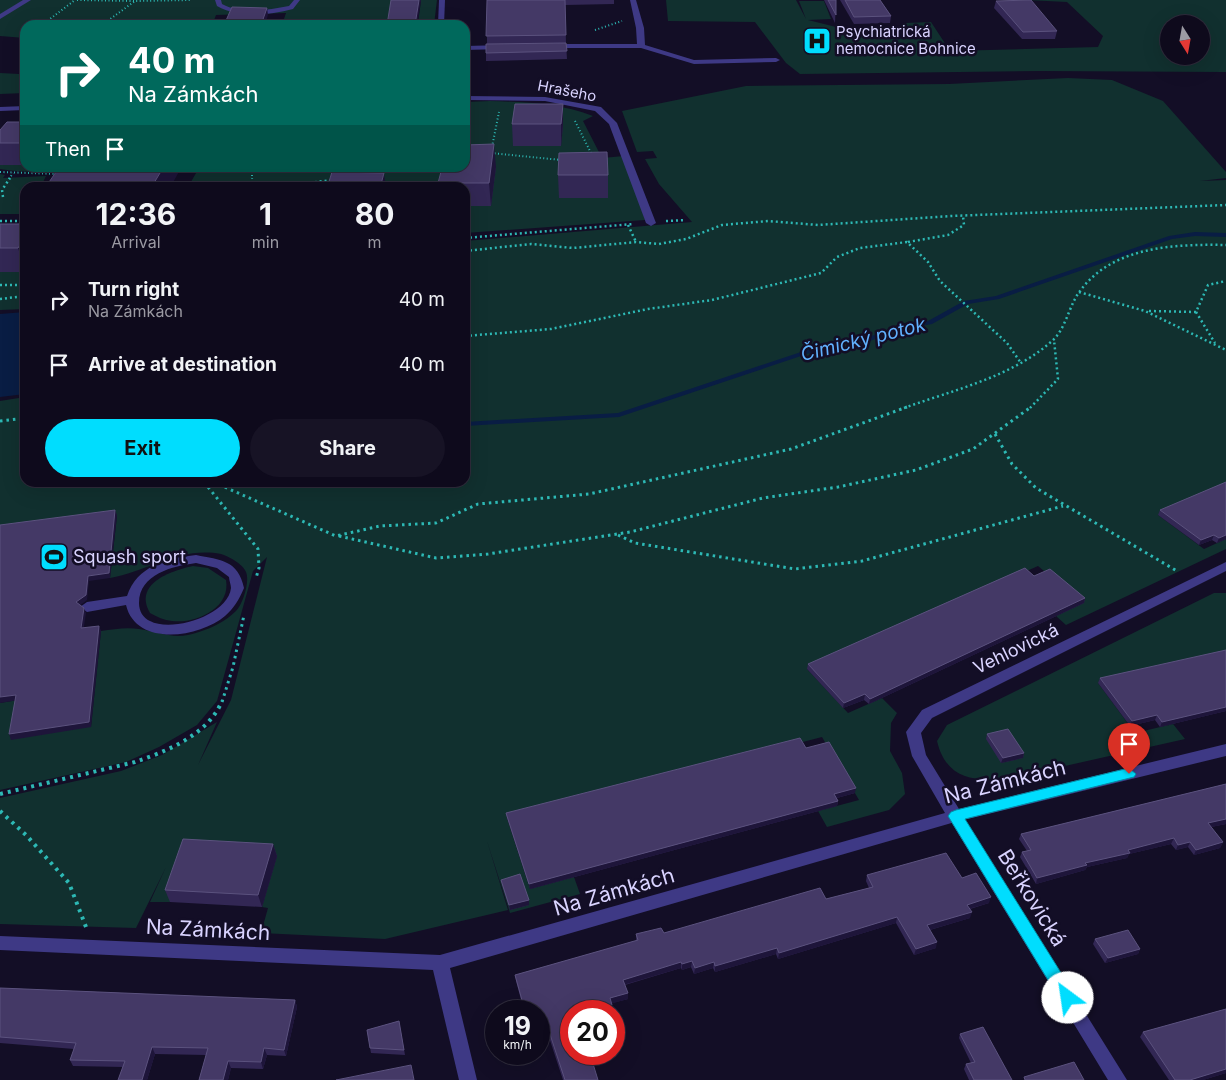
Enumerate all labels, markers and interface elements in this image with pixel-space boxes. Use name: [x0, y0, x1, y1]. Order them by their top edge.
north arrow: [1160, 15, 1210, 65]
map controls: [1160, 15, 1210, 65]
place label: Psychiatrická nemocnice Bohnice: [836, 22, 976, 58]
hospital icon: Psychiatrická nemocnice Bohnice: [802, 26, 832, 56]
text: 40 m: [128, 39, 216, 81]
icon: right: [45, 40, 110, 105]
street label: Hrašeho: [536, 75, 598, 106]
text: Na Zámkách: [128, 81, 259, 107]
icon: arrive: [101, 135, 129, 163]
text: Then: [45, 138, 91, 161]
text: 12:36: [96, 196, 176, 232]
text: 1: [259, 196, 272, 232]
text: 80: [355, 196, 394, 232]
text: Arrival: [111, 232, 161, 252]
text: min: [252, 232, 279, 252]
text: m: [368, 232, 382, 252]
text: Turn right: [88, 278, 179, 301]
icon: right: [45, 286, 73, 314]
text: 40 m: [399, 288, 445, 311]
text: Na Zámkách: [88, 301, 183, 321]
water label: Čimický potok: [798, 313, 929, 366]
icon: arrive: [45, 351, 73, 379]
text: Arrive at destination: [88, 353, 277, 376]
text: 40 m: [399, 353, 445, 376]
button: Exit: [45, 419, 240, 477]
button: Share: [250, 419, 445, 477]
sports icon: Squash sport: [39, 542, 69, 572]
place label: Squash sport: [73, 546, 186, 567]
street label: Vehlovická: [970, 619, 1062, 678]
pin: [1108, 723, 1150, 774]
icon: arrive: [1115, 730, 1143, 758]
street label: Na Zámkách: [941, 754, 1068, 809]
street label: Beřkovická: [993, 845, 1072, 951]
street label: Na Zámkách: [551, 862, 677, 921]
street label: Na Zámkách: [145, 914, 271, 945]
position arrow: [1041, 971, 1093, 1023]
speed limit sign: 20: [560, 1000, 625, 1065]
text: 19: [504, 1011, 531, 1041]
text: km/h: [503, 1037, 532, 1052]

